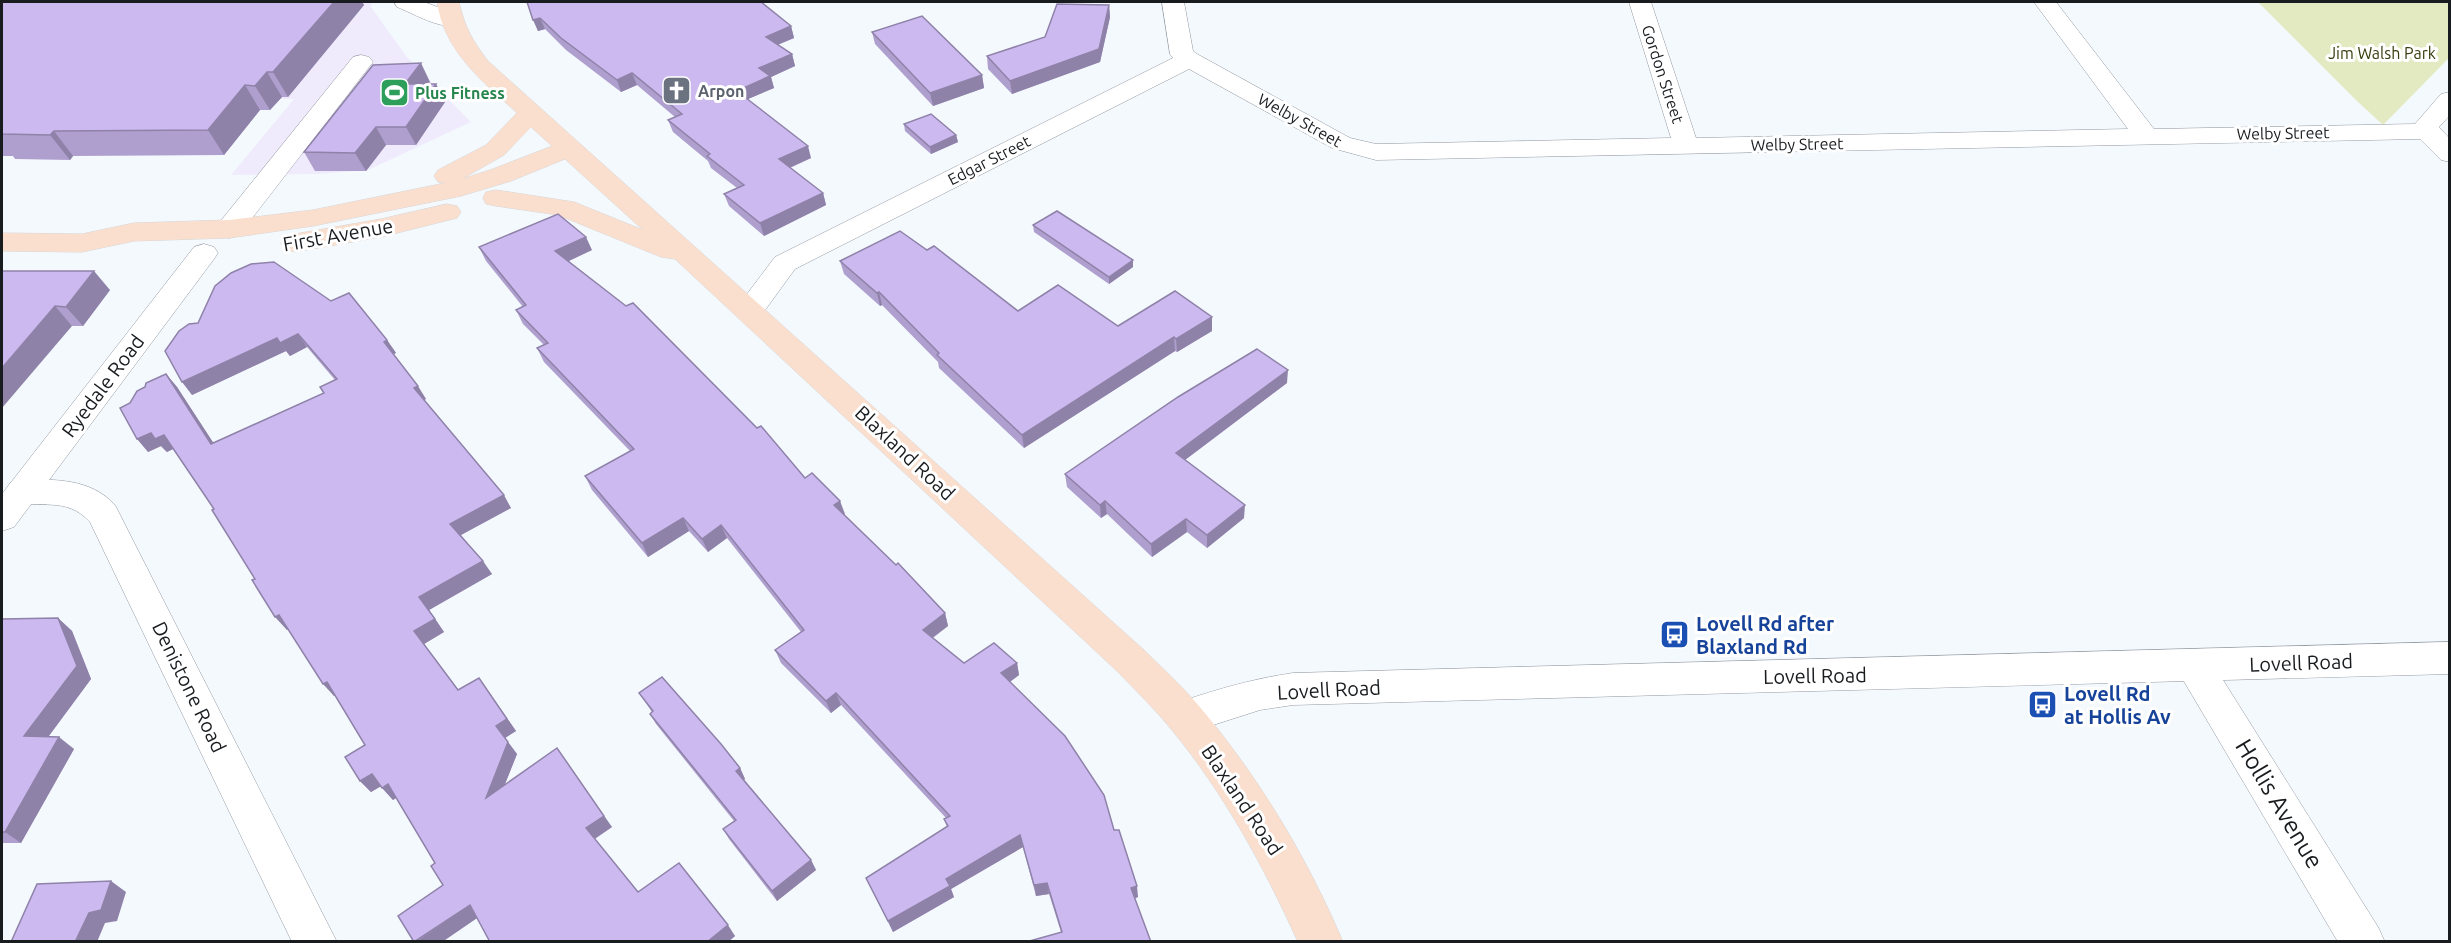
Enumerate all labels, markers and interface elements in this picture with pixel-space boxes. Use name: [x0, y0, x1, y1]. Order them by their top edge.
street label: Gordon Street: [1639, 23, 1688, 126]
park label: Jim Walsh Park: [2328, 44, 2436, 62]
church icon: Arpon: [661, 75, 693, 107]
sports icon: Plus Fitness: [378, 77, 410, 109]
place label: Arpon: [698, 82, 744, 100]
place label: Plus Fitness: [415, 84, 505, 102]
street label: Welby Street: [1255, 90, 1346, 151]
street label: Welby Street: [2236, 123, 2330, 143]
street label: Edgar Street: [945, 131, 1034, 188]
street label: Welby Street: [1750, 134, 1844, 154]
street label: First Avenue: [281, 214, 395, 256]
street label: Ryedale Road: [57, 330, 149, 441]
street label: Blaxland Road: [851, 401, 960, 505]
place label: Lovell Rd after Blaxland Rd: [1696, 612, 1835, 658]
street label: Denistone Road: [148, 618, 231, 756]
bus stop icon: Lovell Rd after Blaxland Rd: [1659, 619, 1691, 651]
street label: Lovell Road: [2249, 649, 2353, 676]
street label: Lovell Road: [1763, 663, 1867, 688]
street label: Lovell Road: [1277, 675, 1381, 704]
place label: Lovell Rd at Hollis Av: [2064, 682, 2171, 728]
bus stop icon: Lovell Rd at Hollis Av: [2027, 689, 2059, 721]
street label: Hollis Avenue: [2230, 734, 2329, 873]
street label: Blaxland Road: [1197, 740, 1288, 859]

